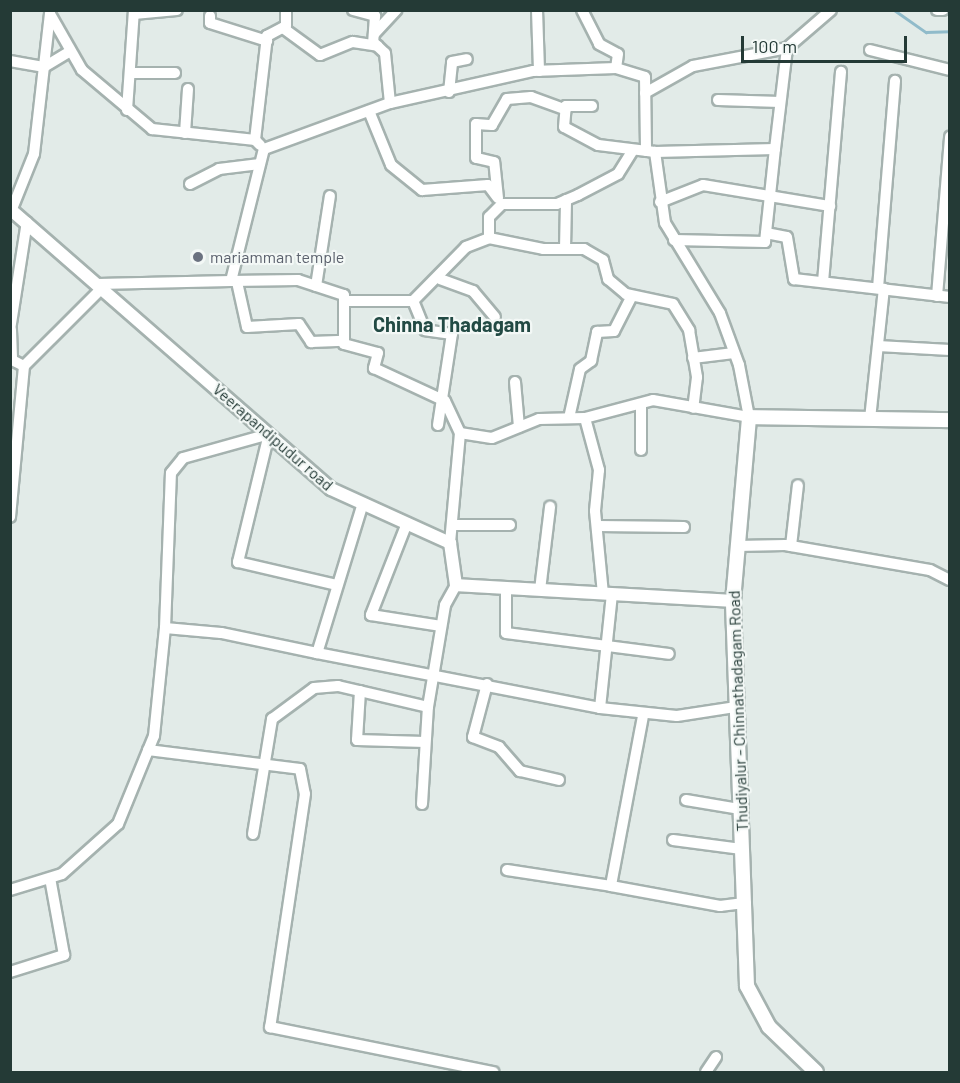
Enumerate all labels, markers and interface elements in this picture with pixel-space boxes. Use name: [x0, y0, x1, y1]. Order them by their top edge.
scale bar: [744, 24, 910, 62]
text: 100 m: [752, 35, 797, 57]
place label: mariamman temple: [210, 247, 344, 267]
marker: mariamman temple: [191, 250, 205, 264]
district label: Chinna Thadagam: [373, 312, 531, 336]
street label: Veerapandipudur road: [209, 380, 337, 494]
street label: Thudiyalur - Chinnathadagam Road: [724, 590, 752, 832]

